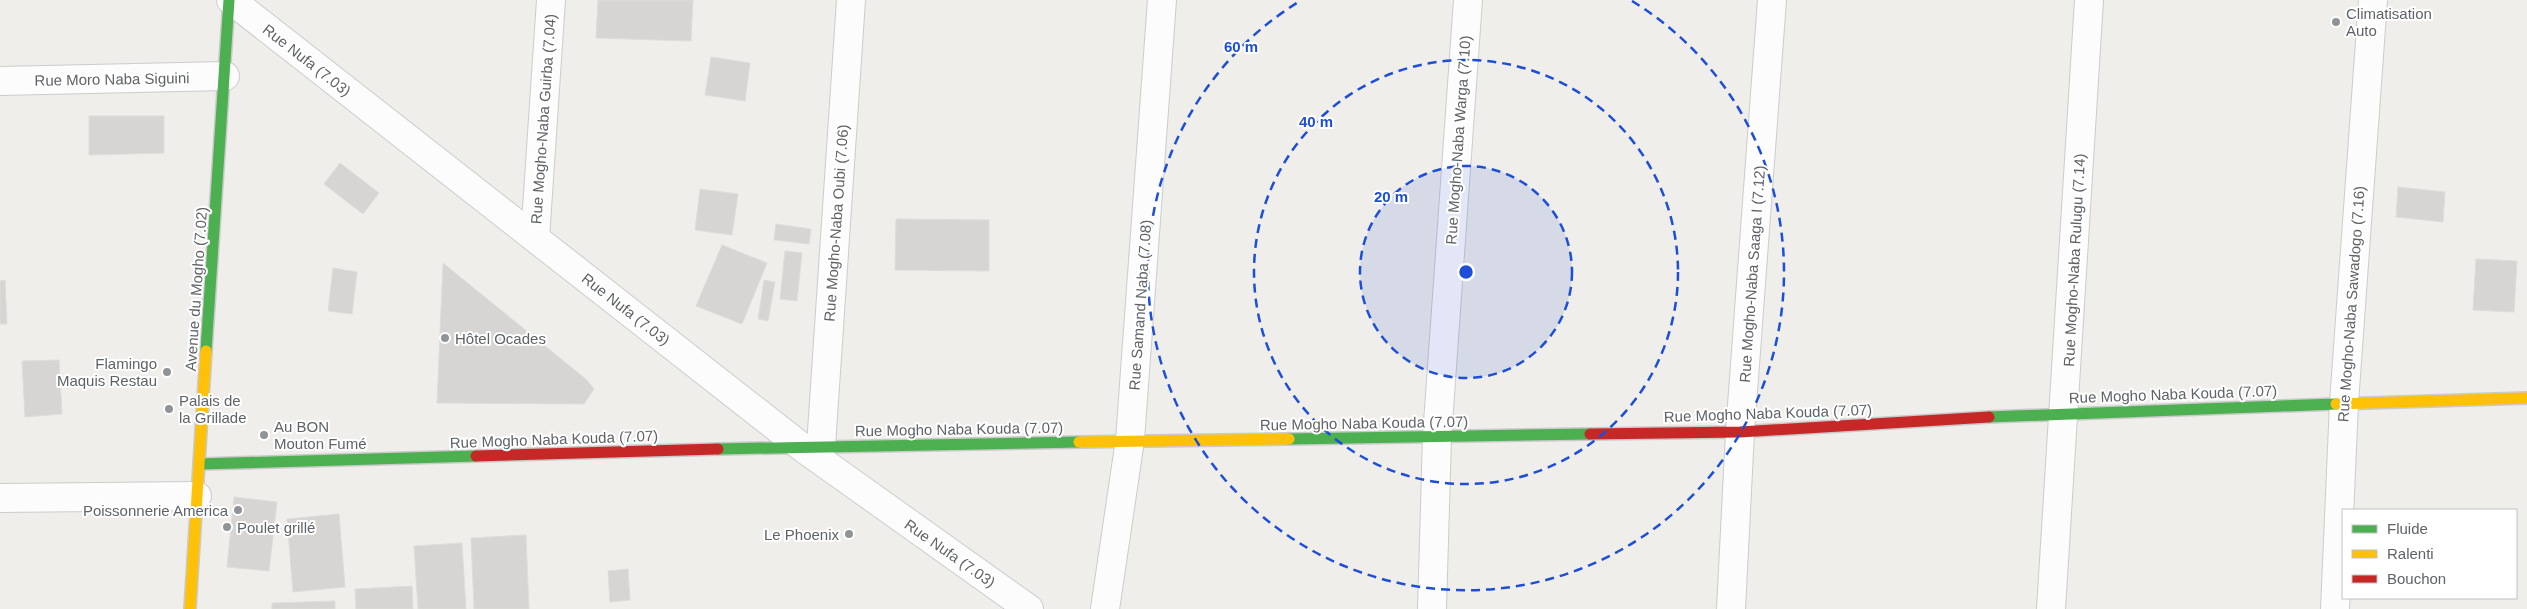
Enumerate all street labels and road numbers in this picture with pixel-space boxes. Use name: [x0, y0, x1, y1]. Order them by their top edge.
street label: Rue Mogho-Naba Guirba (7.04): [527, 13, 559, 225]
street label: Rue Nufa (7.03): [260, 20, 354, 100]
street label: Rue Mogho-Naba Warga (7.10): [1442, 35, 1474, 245]
street label: Rue Moro Naba Siguini: [34, 69, 190, 89]
street label: Rue Mogho-Naba Oubi (7.06): [821, 124, 851, 322]
street label: Rue Mogho-Naba Rulugu (7.14): [2060, 153, 2088, 367]
street label: Rue Mogho-Naba Saaga I (7.12): [1736, 165, 1768, 383]
street label: Rue Mogho-Naba Sawadogo (7.16): [2334, 185, 2368, 423]
street label: Avenue du Mogho (7.02): [182, 206, 210, 372]
street label: Rue Samand Naba (7.08): [1126, 219, 1154, 391]
street label: Rue Nufa (7.03): [579, 269, 673, 349]
street label: Rue Mogho Naba Kouda (7.07): [2069, 382, 2277, 406]
street label: Rue Mogho Naba Kouda (7.07): [1664, 401, 1872, 425]
street label: Rue Mogho Naba Kouda (7.07): [1260, 413, 1468, 433]
street label: Rue Mogho Naba Kouda (7.07): [855, 419, 1063, 439]
street label: Rue Mogho Naba Kouda (7.07): [450, 427, 658, 451]
street label: Rue Nufa (7.03): [901, 515, 999, 591]

